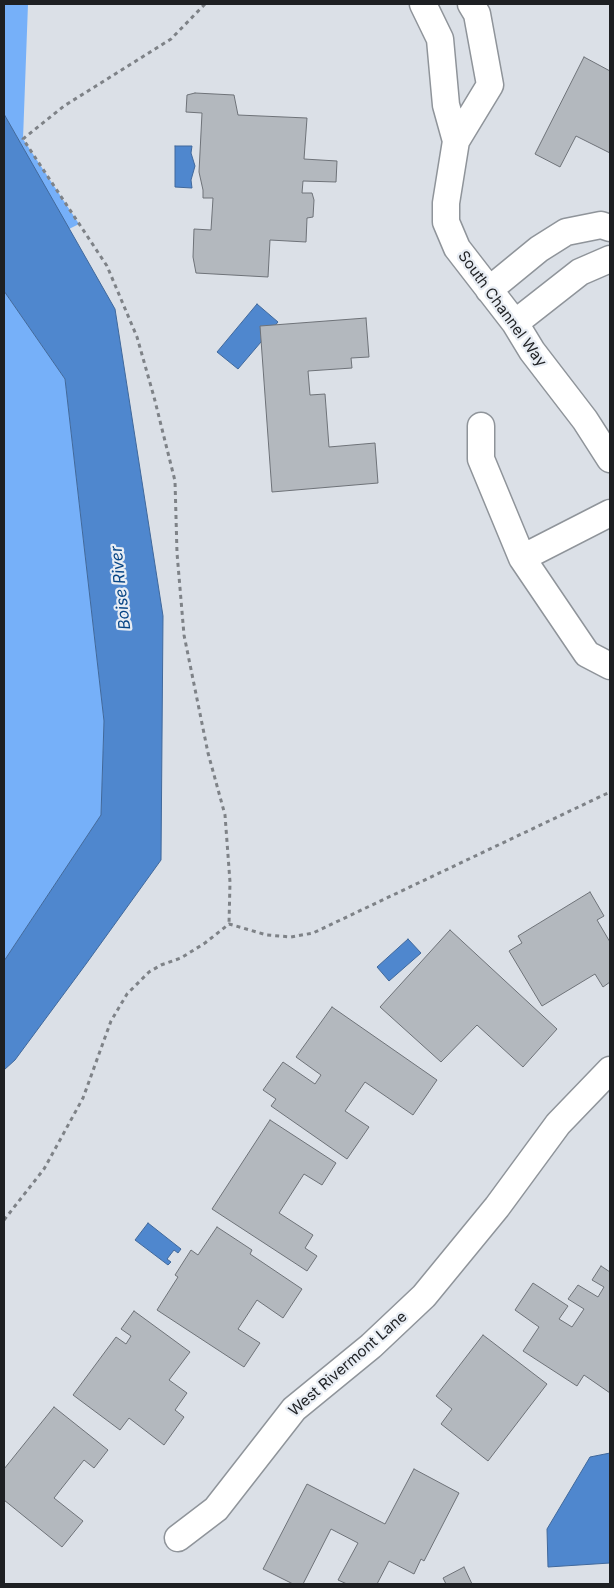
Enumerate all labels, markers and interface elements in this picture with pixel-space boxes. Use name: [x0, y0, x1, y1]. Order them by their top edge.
street label: South Channel Way: [454, 248, 550, 370]
water label: Boise River: [107, 545, 135, 631]
street label: West Rivermont Lane: [285, 1308, 411, 1420]

